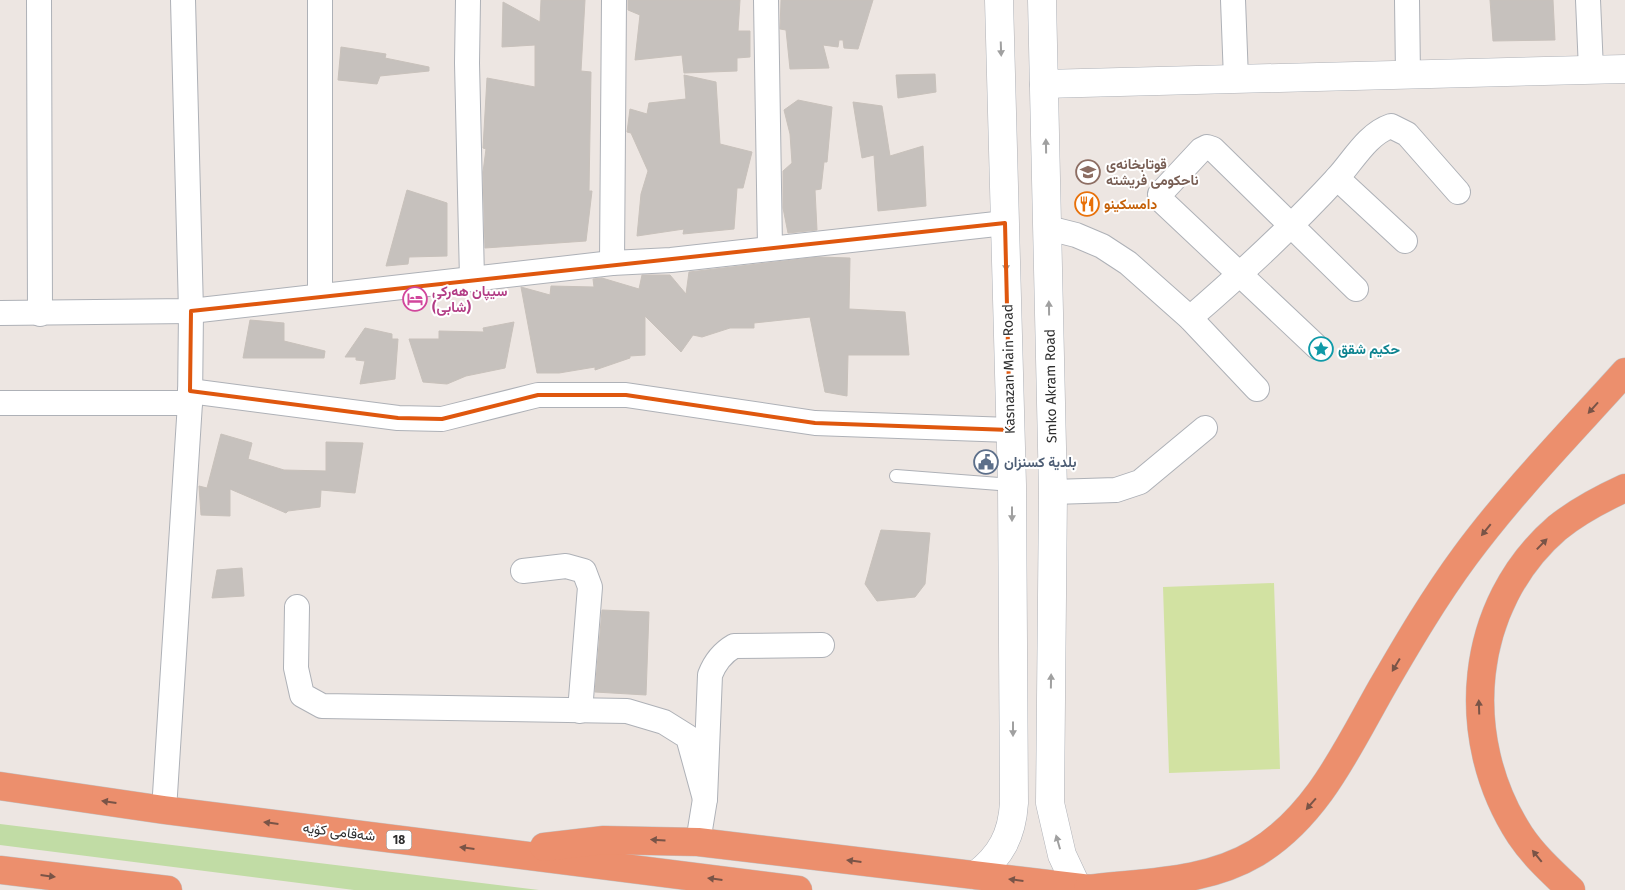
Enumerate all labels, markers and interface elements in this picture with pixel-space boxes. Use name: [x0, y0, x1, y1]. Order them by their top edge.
one-way arrow: [997, 41, 1005, 57]
one-way arrow: [1042, 137, 1050, 153]
place label: قوتابخانەی ناحکومی فریشتە: [1106, 156, 1199, 189]
school or university icon: قوتابخانەی ناحکومی فریشتە: [1075, 159, 1101, 185]
restaurant icon: دامسكينو: [1074, 191, 1100, 217]
place label: دامسكينو: [1104, 196, 1157, 213]
one-way arrow: [1002, 256, 1010, 272]
place label: سیپان هەرکی (شابی): [432, 283, 507, 316]
hotel icon: سیپان هەرکی (شابی): [402, 286, 428, 312]
one-way arrow: [1045, 300, 1053, 316]
street label: Kasnazan Main Road: [999, 304, 1019, 434]
street label: Smko Akram Road: [1042, 329, 1060, 443]
place icon: حكيم شقق: [1308, 336, 1334, 362]
place label: حكيم شقق: [1338, 341, 1400, 358]
one-way arrow: [1587, 402, 1598, 415]
public building icon: بلدية كسنزان: [973, 449, 999, 475]
place label: بلدية كسنزان: [1004, 454, 1076, 471]
one-way arrow: [1008, 506, 1016, 522]
one-way arrow: [1480, 523, 1491, 536]
one-way arrow: [1536, 538, 1548, 550]
one-way arrow: [1391, 659, 1400, 672]
one-way arrow: [1047, 672, 1055, 688]
one-way arrow: [1475, 699, 1483, 715]
one-way arrow: [1009, 721, 1017, 737]
one-way arrow: [1305, 797, 1316, 810]
one-way arrow: [101, 798, 117, 806]
one-way arrow: [262, 819, 278, 827]
street label: شەقامی کۆیە: [302, 819, 376, 845]
road number: 18: [386, 830, 412, 850]
one-way arrow: [1054, 835, 1062, 850]
one-way arrow: [650, 836, 666, 844]
one-way arrow: [458, 844, 474, 852]
one-way arrow: [1531, 849, 1542, 862]
one-way arrow: [846, 857, 862, 865]
one-way arrow: [41, 872, 57, 880]
one-way arrow: [706, 875, 722, 883]
one-way arrow: [1008, 876, 1024, 884]

